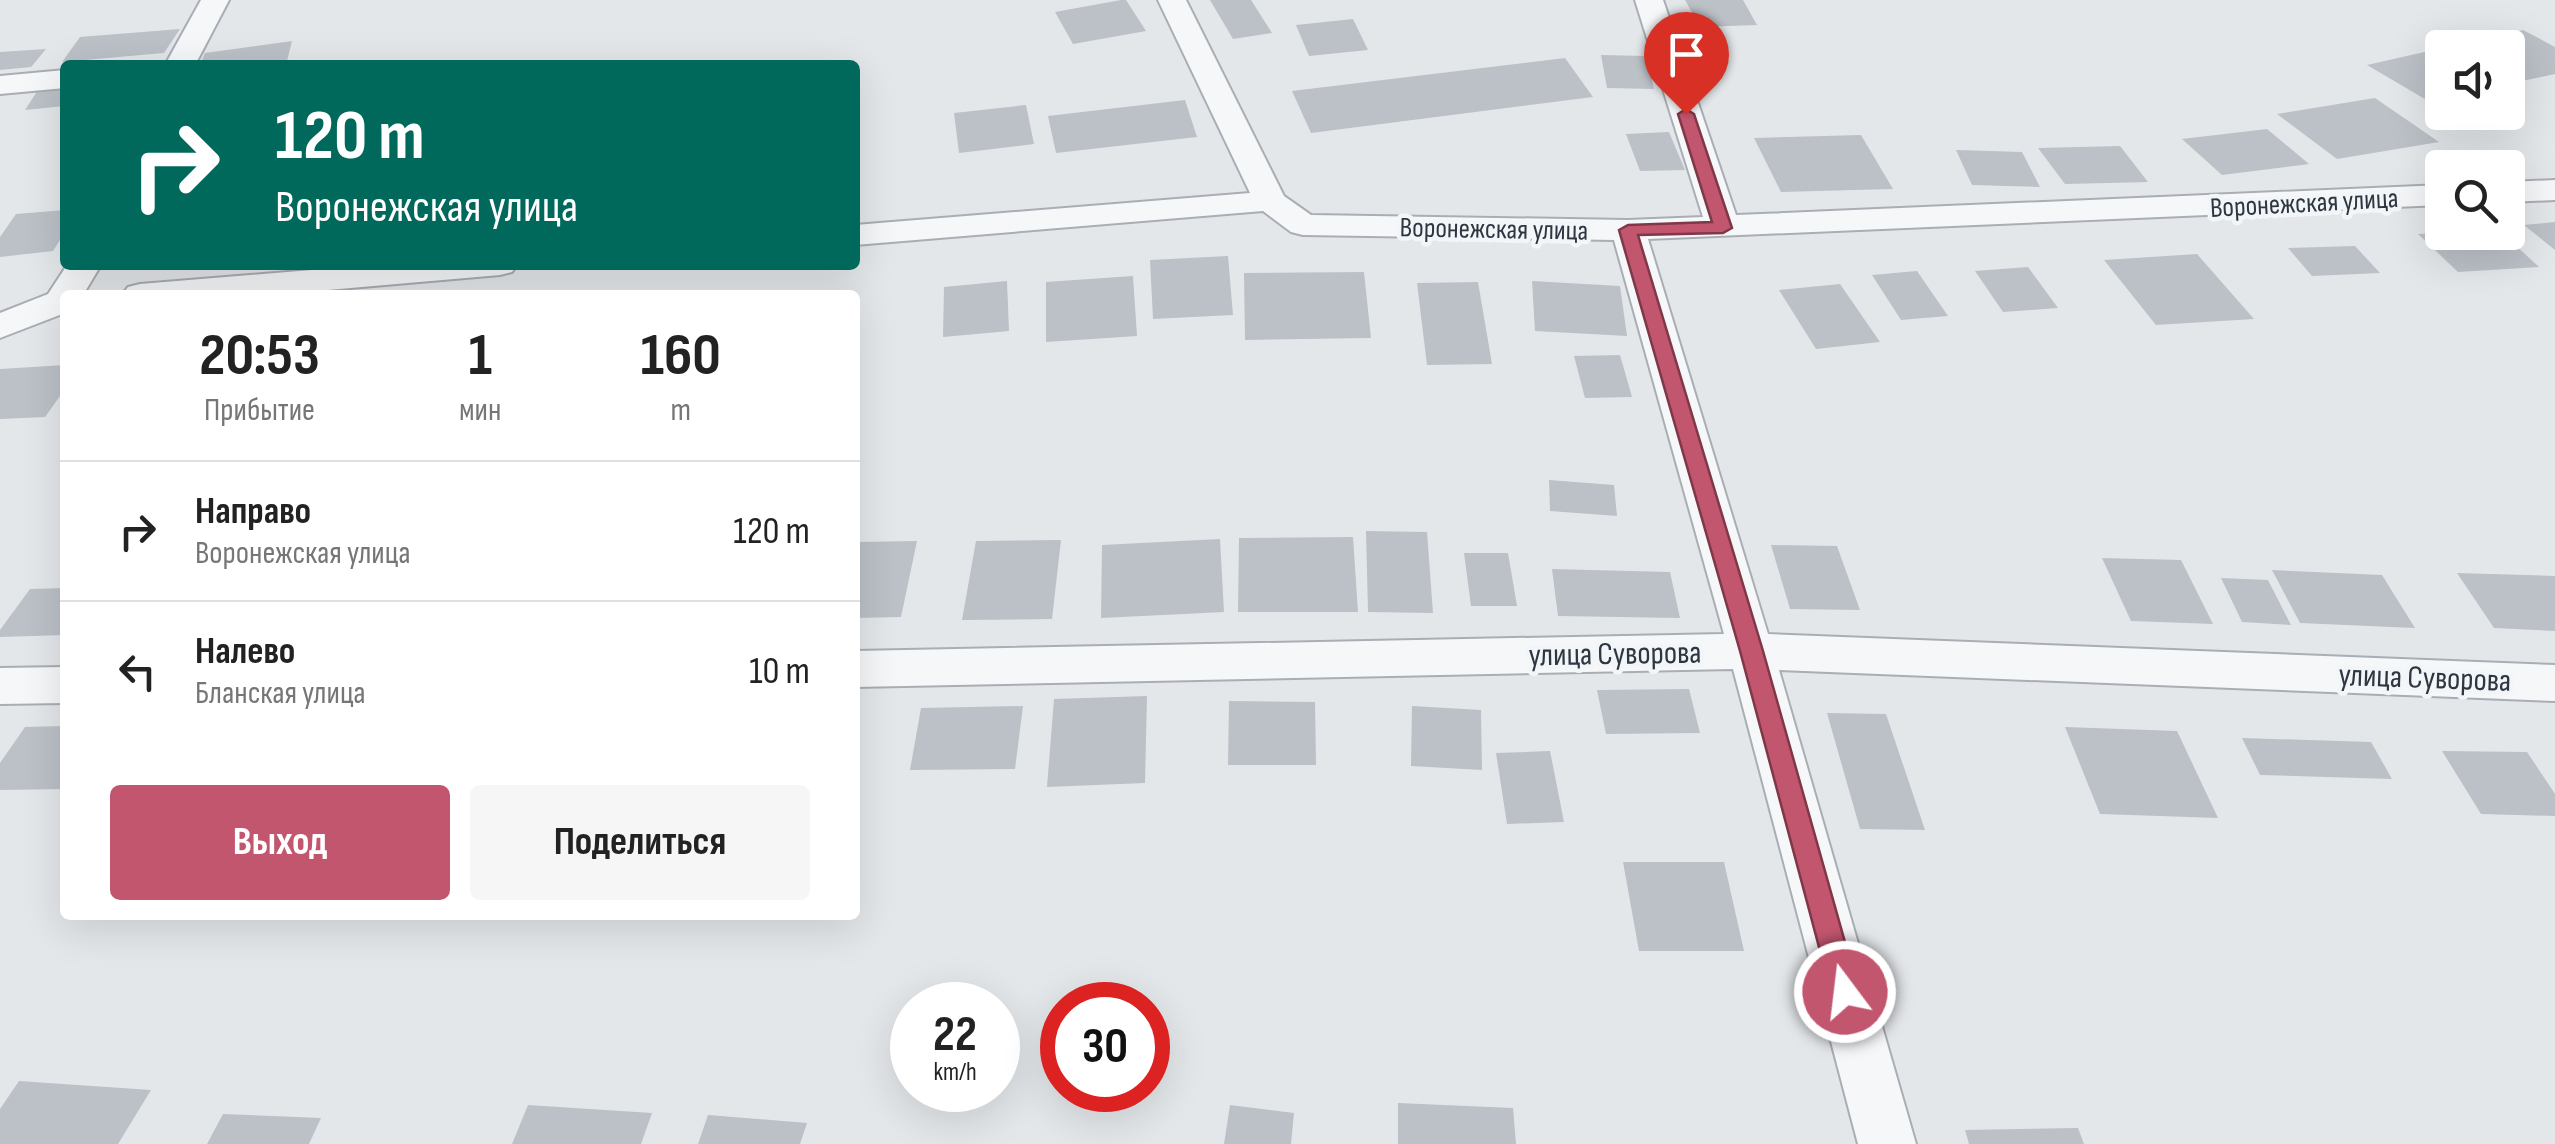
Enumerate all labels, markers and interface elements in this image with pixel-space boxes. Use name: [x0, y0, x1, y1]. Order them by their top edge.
pin: [1644, 12, 1729, 115]
icon: arrive: [1659, 27, 1714, 82]
map controls: [2425, 30, 2525, 250]
button: sound: [2425, 30, 2525, 130]
text: 120 m: [275, 95, 425, 179]
icon: right: [110, 100, 240, 230]
button: search: [2425, 150, 2525, 250]
text: Воронежская улица: [275, 180, 578, 235]
street label: Воронежская улица: [2209, 182, 2399, 225]
street label: Воронежская улица: [1399, 211, 1589, 248]
text: 20:53: [199, 320, 320, 392]
text: 1: [468, 320, 492, 392]
text: 160: [641, 320, 721, 392]
text: Прибытие: [204, 391, 315, 430]
text: мин: [459, 391, 501, 430]
text: m: [670, 391, 691, 430]
text: Направо: [195, 489, 311, 534]
icon: right: [110, 504, 165, 559]
text: 120 m: [733, 509, 810, 554]
text: Воронежская улица: [195, 534, 410, 573]
text: Налево: [195, 629, 295, 674]
street label: улица Суворова: [1528, 633, 1702, 676]
icon: left: [110, 644, 165, 699]
text: 10 m: [749, 649, 810, 694]
street label: улица Суворова: [2338, 656, 2512, 701]
text: Бланская улица: [195, 674, 366, 713]
button: Выход: [110, 785, 450, 900]
button: Поделиться: [470, 785, 810, 900]
position arrow: [1793, 940, 1897, 1044]
speed limit sign: 30: [1040, 982, 1170, 1112]
text: 22: [933, 1005, 977, 1065]
text: km/h: [933, 1057, 977, 1088]

